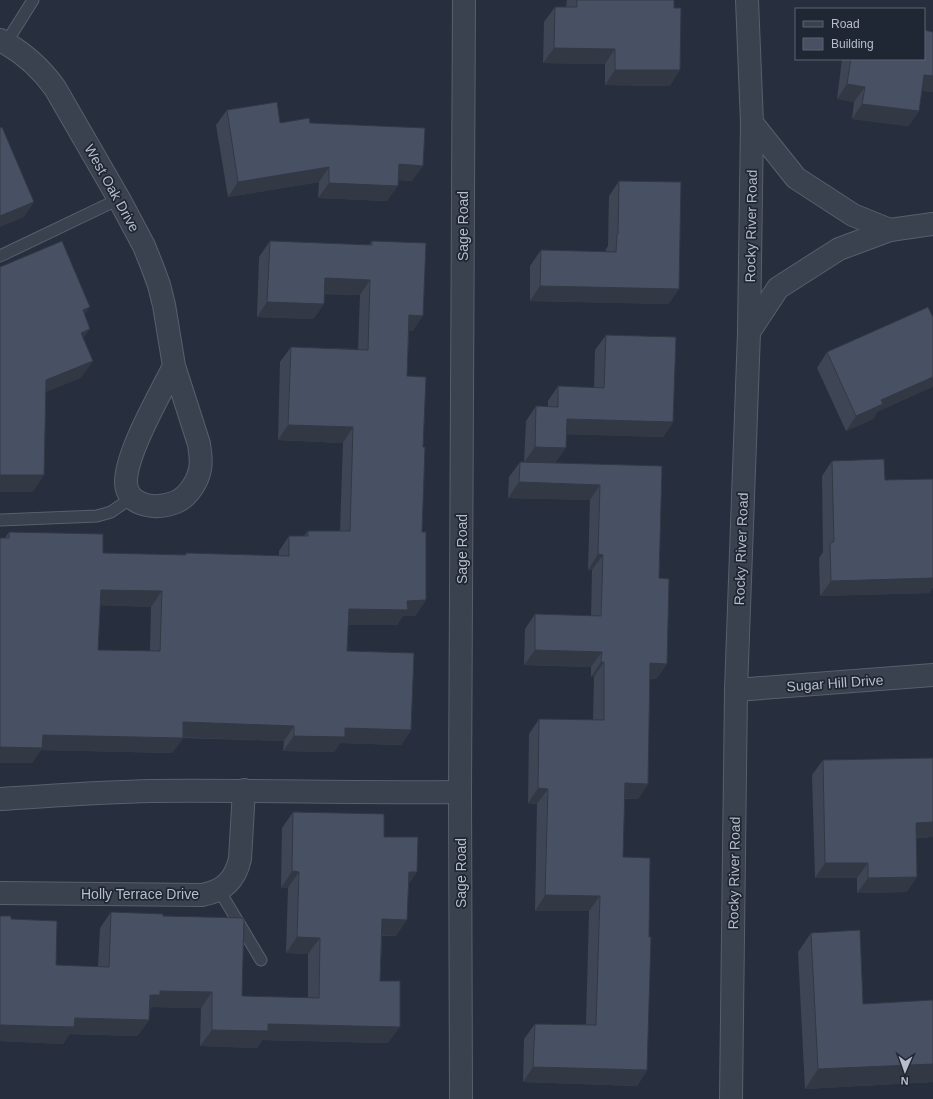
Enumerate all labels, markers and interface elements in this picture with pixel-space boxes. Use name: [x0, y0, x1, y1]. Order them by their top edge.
legend: [795, 8, 925, 60]
text: Road: [831, 17, 860, 31]
text: Building: [831, 37, 874, 51]
street label: West Oak Drive: [81, 141, 143, 235]
street label: Rocky River Road: [742, 169, 760, 283]
street label: Sage Road: [455, 191, 471, 261]
street label: Rocky River Road: [731, 492, 751, 606]
street label: Sage Road: [454, 514, 470, 584]
street label: Sugar Hill Drive: [786, 672, 884, 694]
street label: Rocky River Road: [725, 816, 743, 930]
street label: Sage Road: [453, 838, 469, 908]
street label: Holly Terrace Drive: [81, 886, 199, 902]
north arrow: [885, 1051, 925, 1091]
text: N: [900, 1075, 909, 1087]

